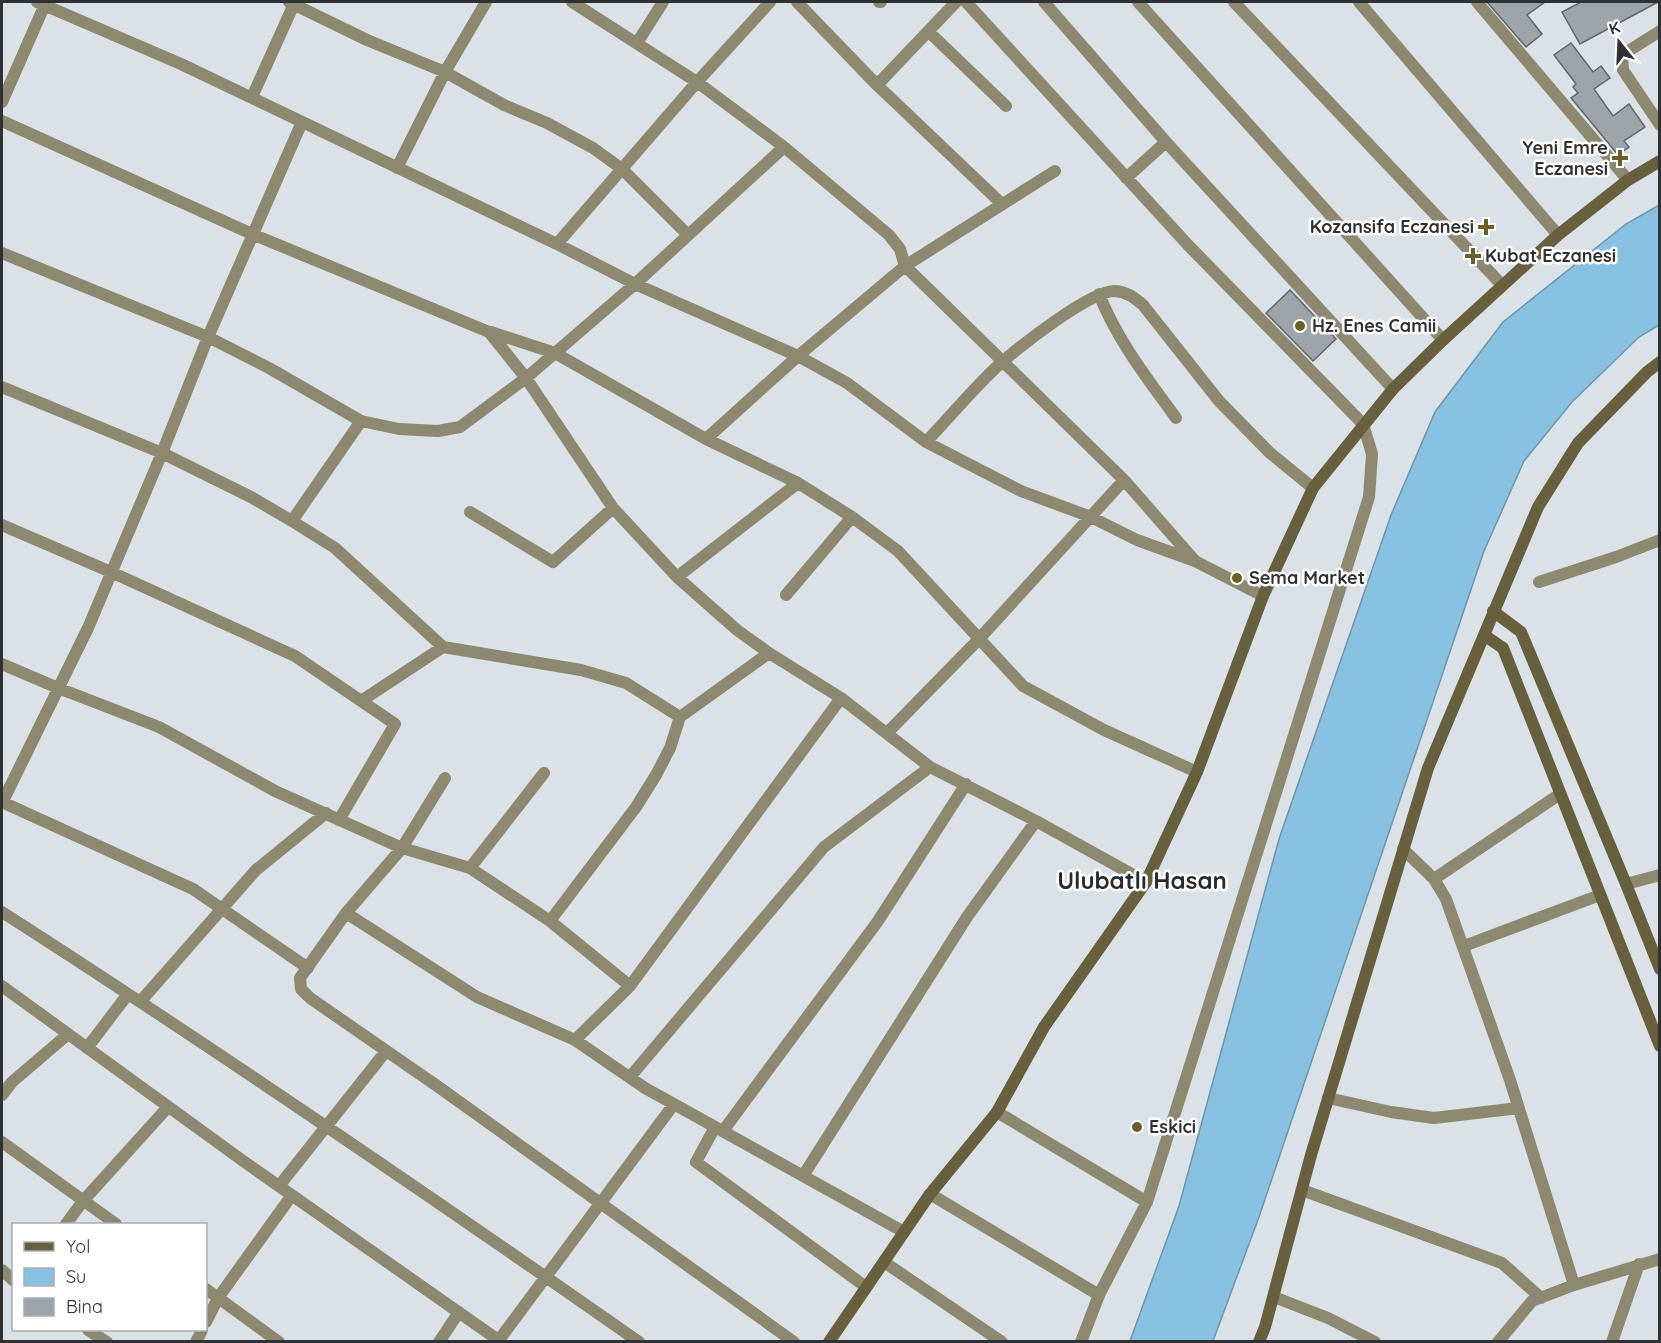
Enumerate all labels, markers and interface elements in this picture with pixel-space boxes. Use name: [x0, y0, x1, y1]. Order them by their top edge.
north arrow: [1589, 12, 1649, 72]
text: K: [1606, 17, 1622, 39]
place label: Yeni Emre Eczanesi: [1522, 136, 1608, 180]
marker: Yeni Emre Eczanesi: [1613, 151, 1627, 165]
place label: Kozansifa Eczanesi: [1310, 215, 1474, 238]
marker: Kozansifa Eczanesi: [1479, 220, 1493, 234]
place label: Kubat Eczanesi: [1485, 244, 1616, 267]
marker: Kubat Eczanesi: [1466, 249, 1480, 263]
place label: Hz. Enes Camii: [1312, 314, 1436, 337]
marker: Hz. Enes Camii: [1293, 319, 1307, 333]
place label: Sema Market: [1249, 566, 1365, 589]
marker: Sema Market: [1230, 571, 1244, 585]
district label: Ulubatlı Hasan: [1057, 865, 1227, 895]
place label: Eskici: [1149, 1115, 1196, 1138]
marker: Eskici: [1130, 1120, 1144, 1134]
legend: [12, 1223, 207, 1331]
text: Yol: [66, 1235, 90, 1258]
text: Su: [66, 1265, 86, 1288]
text: Bina: [66, 1295, 103, 1318]

